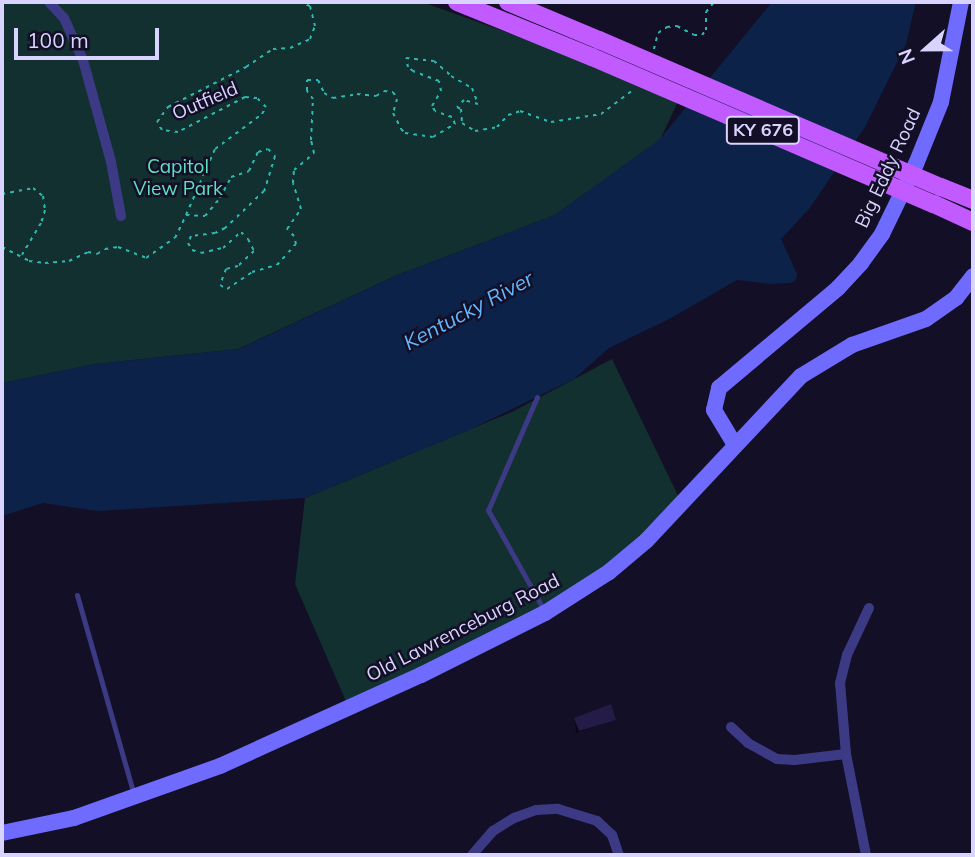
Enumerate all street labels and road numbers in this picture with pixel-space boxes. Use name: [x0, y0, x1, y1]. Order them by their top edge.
street label: Outfield: [169, 77, 241, 125]
street label: Big Eddy Road: [850, 105, 926, 231]
road number: KY 676: [724, 116, 802, 145]
street label: Old Lawrenceburg Road: [363, 569, 563, 687]

